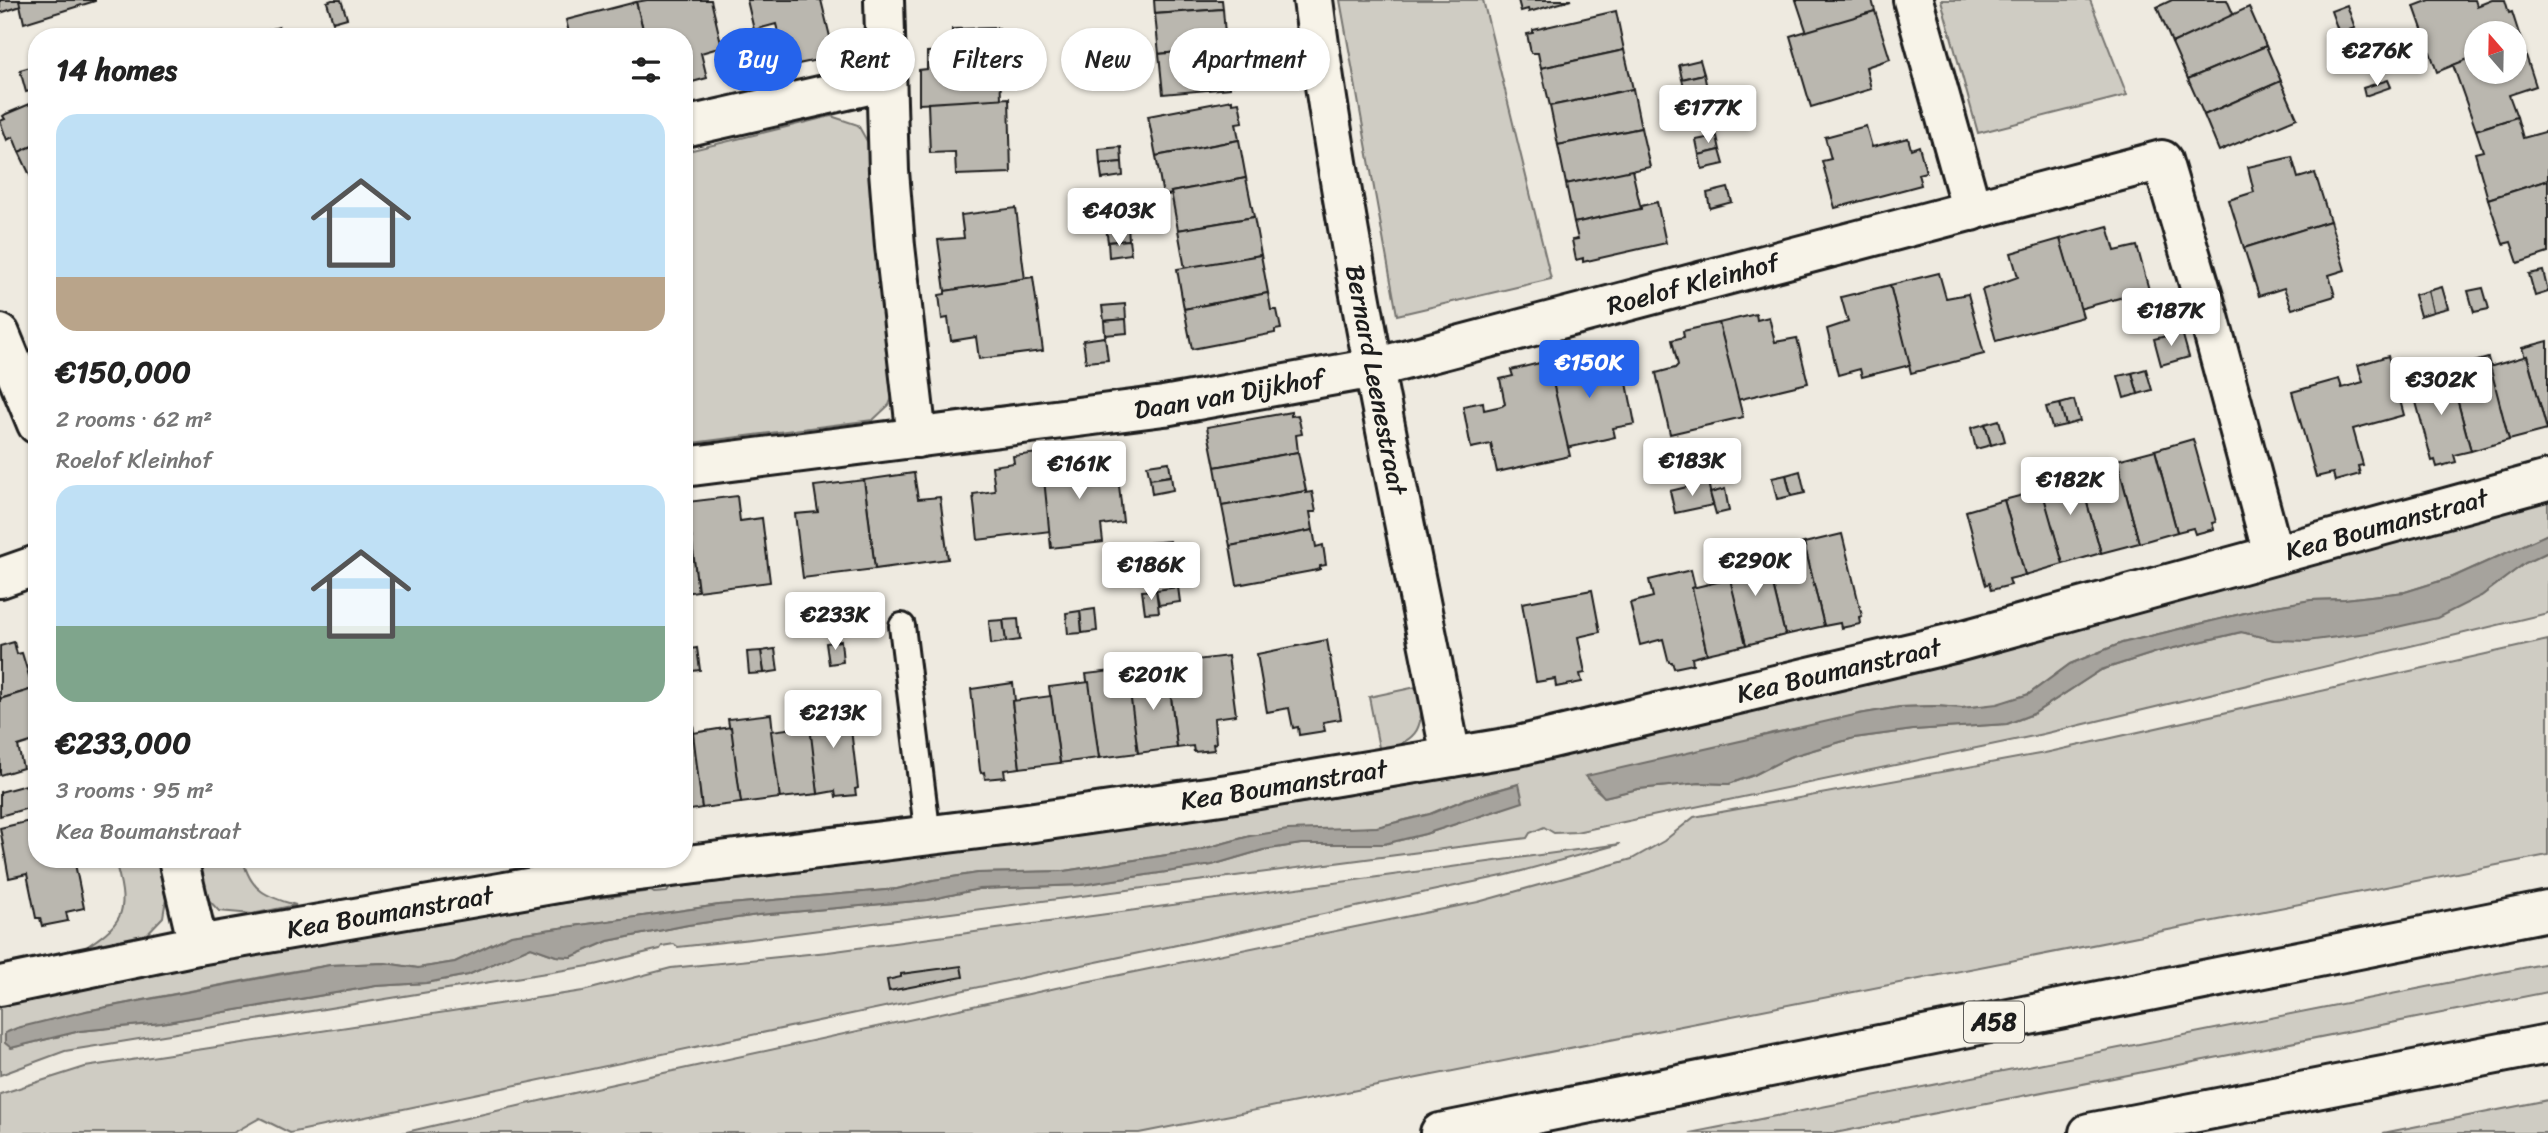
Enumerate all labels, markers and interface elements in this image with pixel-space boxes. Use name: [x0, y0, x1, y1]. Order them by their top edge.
north arrow: [2464, 21, 2527, 84]
map controls: [2464, 21, 2527, 84]
chip: Buy: [714, 28, 802, 91]
chip: Rent: [816, 28, 915, 91]
chip: Filters: [929, 28, 1047, 91]
chip: New: [1061, 28, 1155, 91]
chip: Apartment: [1169, 28, 1330, 91]
pin: €276K: [2328, 28, 2426, 88]
text: €276K: [2343, 30, 2411, 71]
text: 14 homes: [56, 43, 177, 97]
icon: filters: [627, 51, 665, 89]
pin: €177K: [1659, 86, 1757, 145]
text: €177K: [1675, 87, 1741, 128]
icon: home: [298, 160, 424, 286]
pin: €403K: [1070, 188, 1168, 248]
text: €403K: [1084, 190, 1154, 231]
street label: Roelof Kleinhof: [1602, 238, 1787, 329]
street label: Bernard Leenestraat: [1332, 261, 1421, 500]
pin: €187K: [2122, 288, 2220, 348]
text: €187K: [2138, 290, 2204, 331]
pin: €150K: [1540, 340, 1638, 400]
text: €150K: [1555, 342, 1623, 383]
text: €150,000: [56, 345, 191, 399]
street label: Daan van Dijkhof: [1132, 354, 1331, 433]
pin: €302K: [2392, 358, 2490, 417]
text: €302K: [2406, 359, 2476, 400]
text: 2 rooms · 62 m²: [56, 399, 212, 440]
pin: €183K: [1643, 438, 1741, 498]
text: Roelof Kleinhof: [56, 440, 212, 481]
text: €183K: [1659, 440, 1725, 481]
pin: €161K: [1030, 442, 1128, 501]
text: €161K: [1048, 443, 1110, 484]
pin: €182K: [2021, 458, 2119, 517]
text: €182K: [2037, 459, 2103, 500]
street label: Kea Boumanstraat: [2280, 474, 2495, 574]
icon: home: [298, 531, 424, 657]
pin: €290K: [1706, 538, 1804, 598]
text: €290K: [1719, 540, 1791, 581]
pin: €186K: [1102, 542, 1200, 602]
text: €186K: [1118, 544, 1184, 585]
pin: €233K: [786, 592, 884, 652]
text: €233K: [801, 594, 869, 635]
street label: Kea Boumanstraat: [1732, 623, 1947, 717]
pin: €201K: [1104, 652, 1202, 712]
text: €201K: [1120, 654, 1186, 695]
pin: €213K: [784, 690, 882, 750]
text: €213K: [800, 692, 866, 733]
text: €233,000: [56, 716, 191, 770]
street label: Kea Boumanstraat: [1177, 745, 1392, 824]
text: 3 rooms · 95 m²: [56, 770, 213, 811]
text: Kea Boumanstraat: [56, 811, 241, 852]
street label: Kea Boumanstraat: [283, 871, 498, 952]
road number: A58: [1964, 1002, 2024, 1042]

